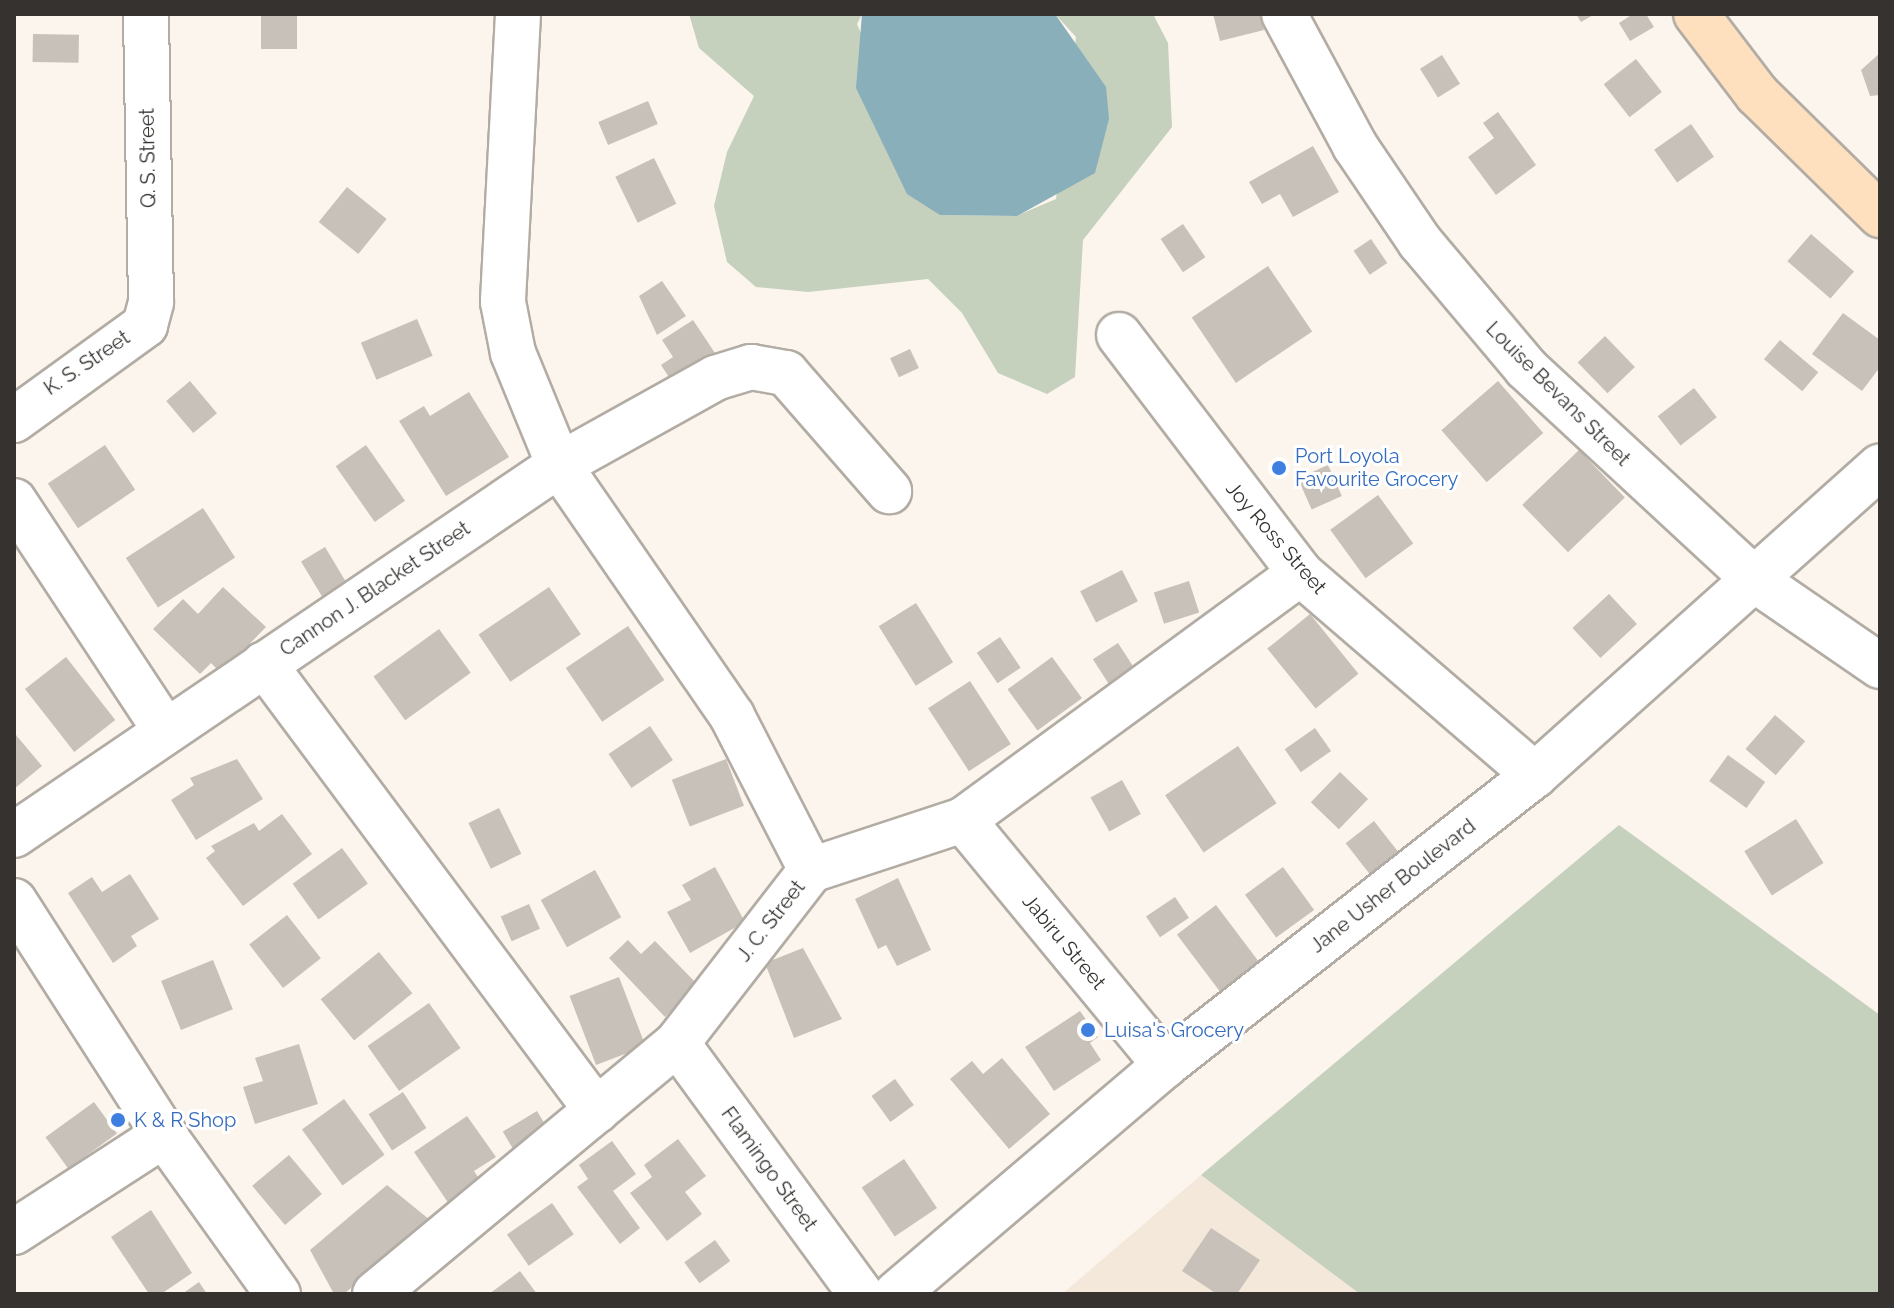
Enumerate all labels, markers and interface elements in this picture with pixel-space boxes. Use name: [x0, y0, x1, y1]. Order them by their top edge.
street label: Q. S. Street: [135, 108, 161, 208]
street label: Louise Bevans Street: [1481, 317, 1635, 471]
street label: K. S. Street: [40, 326, 134, 400]
place label: Port Loyola Favourite Grocery: [1295, 444, 1458, 491]
marker: Port Loyola Favourite Grocery: [1270, 459, 1288, 477]
street label: Joy Ross Street: [1221, 477, 1331, 599]
street label: Cannon J. Blacket Street: [275, 516, 475, 662]
street label: Jane Usher Boulevard: [1305, 814, 1481, 958]
street label: J. C. Street: [732, 876, 810, 966]
street label: Jabiru Street: [1017, 890, 1111, 994]
place label: Luisa's Grocery: [1104, 1018, 1244, 1042]
marker: Luisa's Grocery: [1079, 1021, 1097, 1039]
street label: Flamingo Street: [716, 1102, 822, 1236]
place label: K & R Shop: [134, 1108, 237, 1132]
marker: K & R Shop: [109, 1111, 127, 1129]

